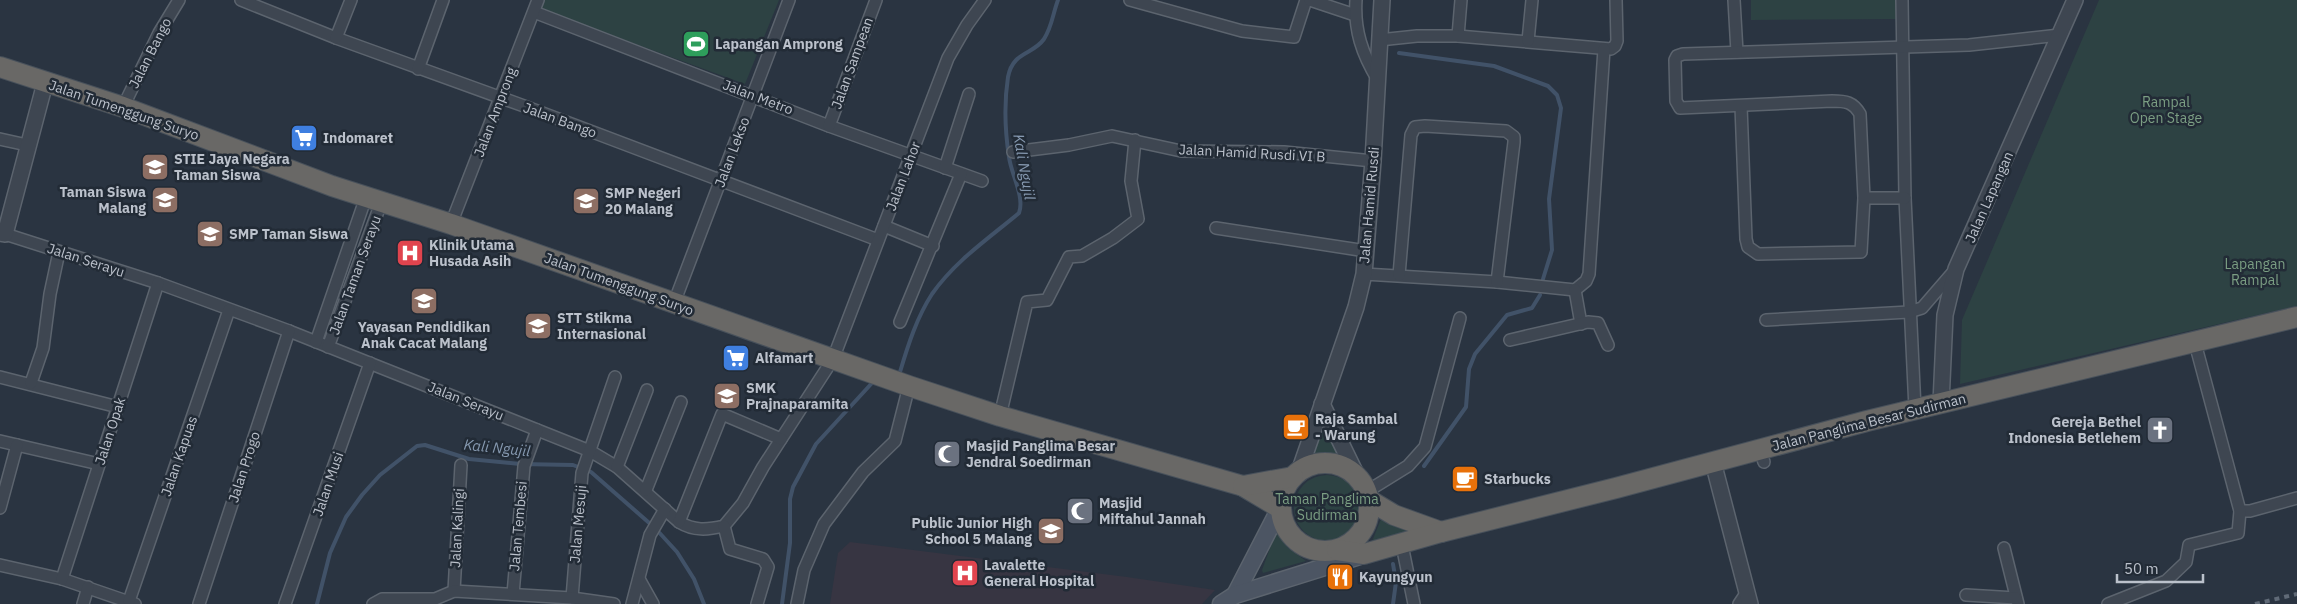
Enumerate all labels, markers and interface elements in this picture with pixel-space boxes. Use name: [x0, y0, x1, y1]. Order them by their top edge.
street label: Jalan Bango: [125, 15, 176, 91]
street label: Jalan Sampean: [827, 15, 877, 111]
sports icon: Lapangan Amprong: [681, 29, 711, 59]
place label: Lapangan Amprong: [715, 35, 843, 53]
street label: Jalan Amprong: [470, 64, 521, 159]
street label: Jalan Metro: [720, 75, 796, 119]
street label: Jalan Tumenggung Suryo: [46, 76, 202, 144]
park label: Rampal Open Stage: [2130, 93, 2203, 127]
street label: Jalan Bango: [521, 98, 599, 142]
street label: Jalan Lekso: [710, 114, 754, 190]
supermarket icon: Indomaret: [289, 123, 319, 153]
place label: Indomaret: [323, 129, 393, 147]
water label: Kali Ngujil: [1009, 132, 1040, 201]
street label: Jalan Lahor: [882, 139, 924, 213]
street label: Jalan Hamid Rusdi VI B: [1178, 140, 1326, 166]
street label: Jalan Hamid Rusdi: [1355, 146, 1383, 264]
street label: Jalan Lapangan: [1961, 149, 2017, 245]
place label: STIE Jaya Negara Taman Siswa: [174, 150, 290, 184]
school or university icon: STIE Jaya Negara Taman Siswa: [140, 152, 170, 182]
place label: Taman Siswa Malang: [60, 183, 146, 217]
place label: SMP Negeri 20 Malang: [605, 184, 681, 218]
school or university icon: Taman Siswa Malang: [150, 185, 180, 215]
school or university icon: SMP Negeri 20 Malang: [571, 186, 601, 216]
street label: Jalan Taman Serayu: [325, 213, 385, 337]
school or university icon: SMP Taman Siswa: [195, 219, 225, 249]
place label: SMP Taman Siswa: [229, 225, 348, 243]
place label: Klinik Utama Husada Asih: [429, 236, 514, 270]
hospital icon: Klinik Utama Husada Asih: [395, 238, 425, 268]
street label: Jalan Serayu: [45, 239, 127, 281]
street label: Jalan Tumenggung Suryo: [542, 249, 696, 319]
park label: Lapangan Rampal: [2225, 255, 2285, 289]
school or university icon: Yayasan Pendidikan Anak Cacat Malang: [409, 286, 439, 316]
place label: STT Stikma Internasional: [557, 309, 646, 343]
school or university icon: STT Stikma Internasional: [523, 311, 553, 341]
place label: Yayasan Pendidikan Anak Cacat Malang: [358, 318, 490, 352]
supermarket icon: Alfamart: [721, 343, 751, 373]
place label: Alfamart: [755, 349, 813, 367]
street label: Jalan Serayu: [425, 378, 507, 424]
place label: SMK Prajnaparamita: [746, 379, 849, 413]
school or university icon: SMK Prajnaparamita: [712, 381, 742, 411]
street label: Jalan Panglima Besar Sudirman: [1770, 389, 1968, 455]
street label: Jalan Opak: [91, 394, 130, 467]
place label: Raja Sambal - Warung: [1315, 410, 1397, 444]
cafe icon: Raja Sambal - Warung: [1281, 412, 1311, 442]
street label: Jalan Kapuas: [157, 413, 201, 498]
place label: Gereja Bethel Indonesia Betlehem: [2008, 413, 2141, 447]
church icon: Gereja Bethel Indonesia Betlehem: [2145, 415, 2175, 445]
street label: Jalan Progo: [224, 429, 264, 505]
water label: Kali Ngujil: [463, 435, 531, 460]
place label: Masjid Panglima Besar Jendral Soedirman: [966, 437, 1116, 471]
mosque icon: Masjid Panglima Besar Jendral Soedirman: [932, 439, 962, 469]
street label: Jalan Musi: [309, 449, 347, 519]
cafe icon: Starbucks: [1450, 464, 1480, 494]
place label: Starbucks: [1484, 470, 1551, 488]
street label: Jalan Tembesi: [505, 480, 531, 572]
street label: Jalan Mesuji: [566, 484, 590, 564]
street label: Jalan Kalingi: [446, 488, 468, 568]
park label: Taman Panglima Sudirman: [1275, 490, 1379, 524]
place label: Masjid Miftahul Jannah: [1099, 494, 1206, 528]
mosque icon: Masjid Miftahul Jannah: [1065, 496, 1095, 526]
place label: Public Junior High School 5 Malang: [912, 514, 1032, 548]
school or university icon: Public Junior High School 5 Malang: [1036, 516, 1066, 546]
scale bar: [2117, 552, 2203, 584]
place label: Lavalette General Hospital: [984, 556, 1094, 590]
hospital icon: Lavalette General Hospital: [950, 558, 980, 588]
text: 50 m: [2124, 559, 2159, 578]
restaurant icon: Kayungyun: [1325, 562, 1355, 592]
place label: Kayungyun: [1359, 568, 1433, 586]

